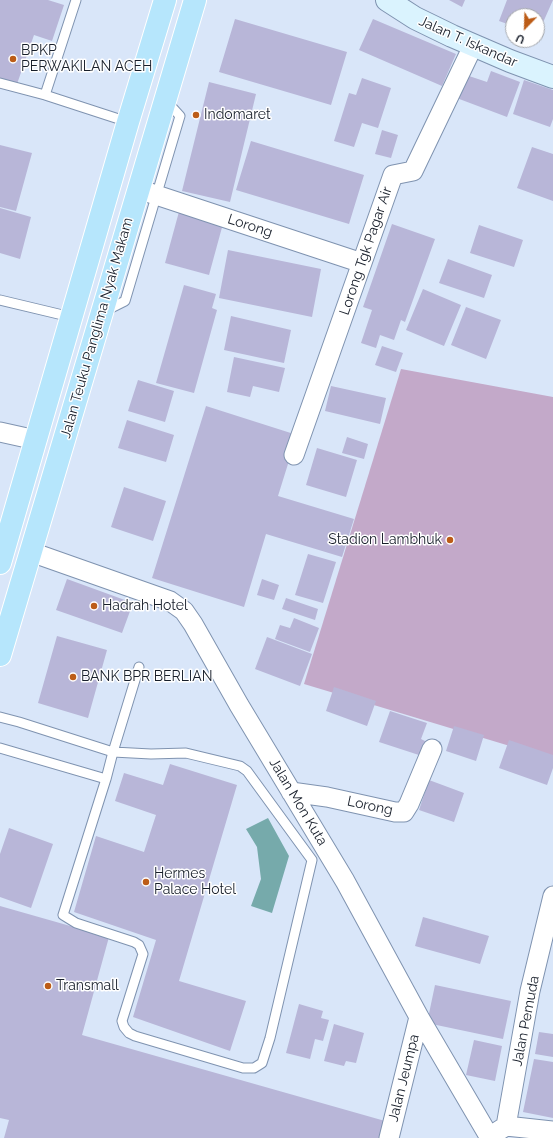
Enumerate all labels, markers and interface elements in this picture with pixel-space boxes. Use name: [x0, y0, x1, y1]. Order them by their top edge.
north arrow: [505, 8, 545, 48]
street label: Jalan T. Iskandar: [416, 13, 520, 71]
text: U: [514, 31, 527, 46]
place label: BPKP PERWAKILAN ACEH: [21, 43, 152, 76]
marker: BPKP PERWAKILAN ACEH: [8, 54, 18, 64]
place label: Indomaret: [204, 107, 271, 123]
marker: Indomaret: [191, 110, 201, 120]
street label: Lorong Tgk Pagar Air: [336, 185, 396, 317]
street label: Lorong: [225, 211, 275, 241]
street label: Jalan Teuku Panglima Nyak Makam: [57, 216, 137, 440]
place label: Stadion Lambhuk: [328, 532, 442, 548]
marker: Stadion Lambhuk: [445, 535, 455, 545]
place label: Hadrah Hotel: [102, 598, 188, 614]
marker: Hadrah Hotel: [89, 601, 99, 611]
place label: BANK BPR BERLIAN: [81, 669, 213, 685]
marker: BANK BPR BERLIAN: [68, 672, 78, 682]
street label: Jalan Mon Kuta: [265, 755, 331, 849]
street label: Lorong: [346, 793, 394, 819]
place label: Hermes Palace Hotel: [154, 866, 236, 898]
marker: Hermes Palace Hotel: [141, 877, 151, 887]
street label: Jalan Pemuda: [509, 974, 543, 1068]
place label: Transmall: [56, 978, 119, 994]
marker: Transmall: [43, 981, 53, 991]
street label: Jalan Jeumpa: [385, 1032, 423, 1124]

